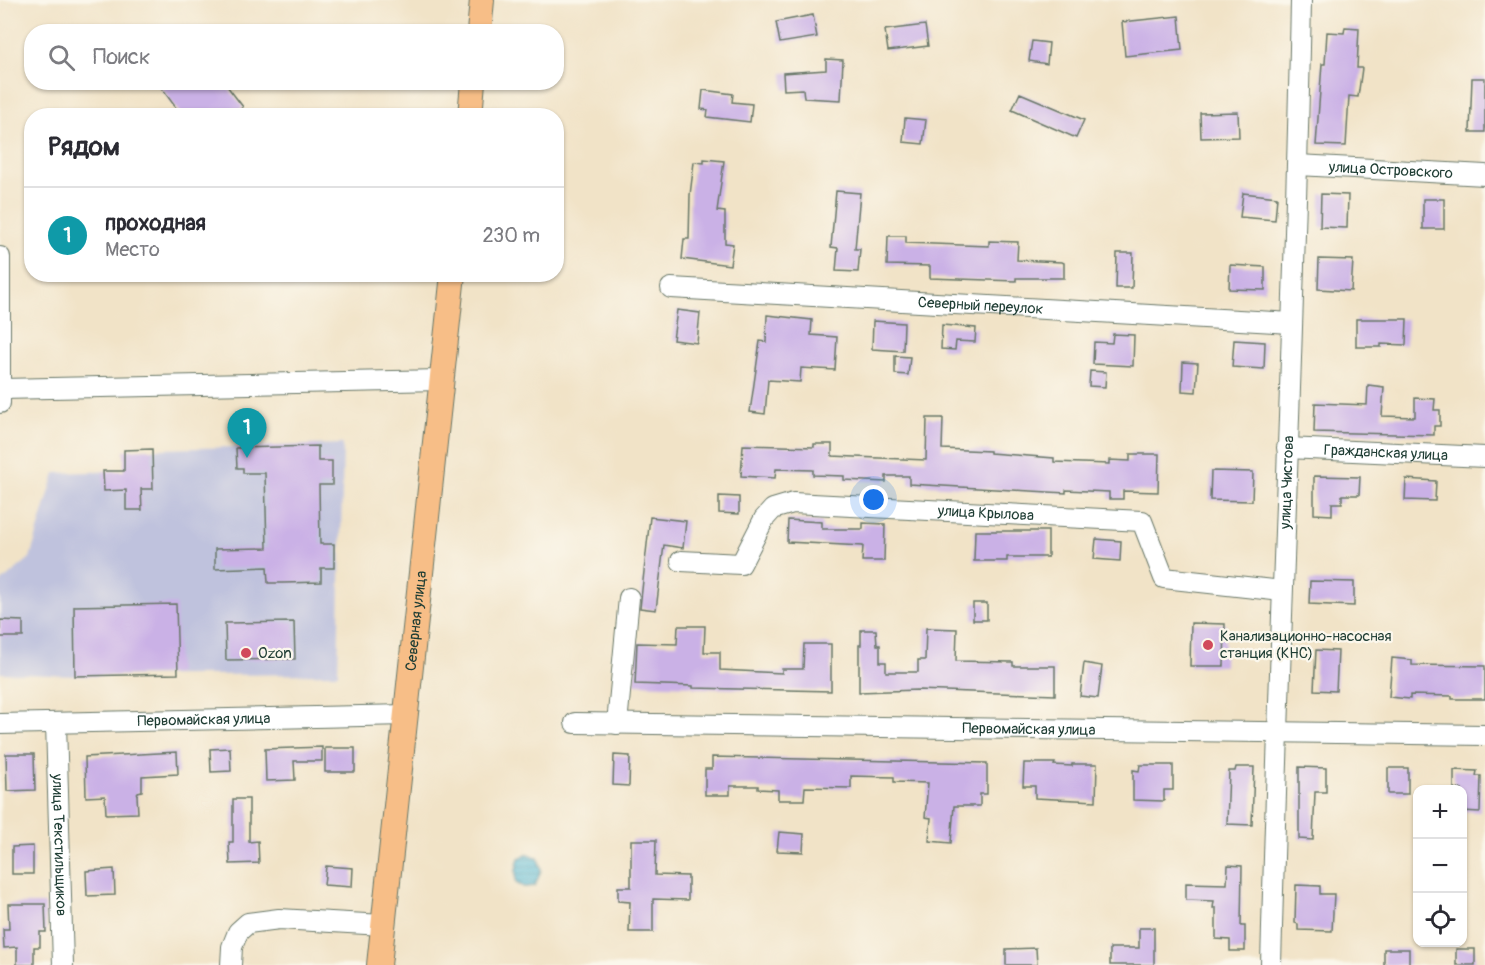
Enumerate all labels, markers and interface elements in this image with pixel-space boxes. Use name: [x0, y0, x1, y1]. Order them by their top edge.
search box: [24, 24, 564, 90]
icon: search: [45, 41, 78, 74]
text: Поиск: [93, 43, 150, 71]
text: Рядом: [48, 131, 120, 163]
street label: улица Островского: [1327, 157, 1453, 183]
text: проходная: [105, 209, 206, 237]
text: 1: [64, 223, 71, 248]
text: 230 m: [483, 223, 540, 248]
text: Место: [105, 237, 160, 262]
street label: Северный переулок: [917, 292, 1044, 318]
pin: 1: [228, 408, 266, 458]
street label: улица Чистова: [1276, 435, 1298, 530]
street label: Гражданская улица: [1323, 440, 1448, 465]
your location: [859, 485, 888, 514]
street label: улица Крылова: [936, 501, 1034, 525]
street label: Северная улица: [401, 570, 431, 672]
place label: Канализационно-насосная станция (КНС): [1220, 627, 1392, 663]
marker: Канализационно-насосная станция (КНС): [1201, 638, 1215, 652]
place label: Ozon: [258, 644, 292, 663]
marker: Ozon: [239, 646, 253, 660]
street label: Первомайская улица: [137, 709, 271, 730]
street label: Первомайская улица: [962, 719, 1096, 739]
street label: улица Текстильщиков: [48, 772, 71, 916]
map controls: [1413, 785, 1467, 947]
button: +: [1413, 785, 1467, 839]
button: −: [1413, 839, 1467, 893]
button: locate: [1413, 893, 1467, 947]

